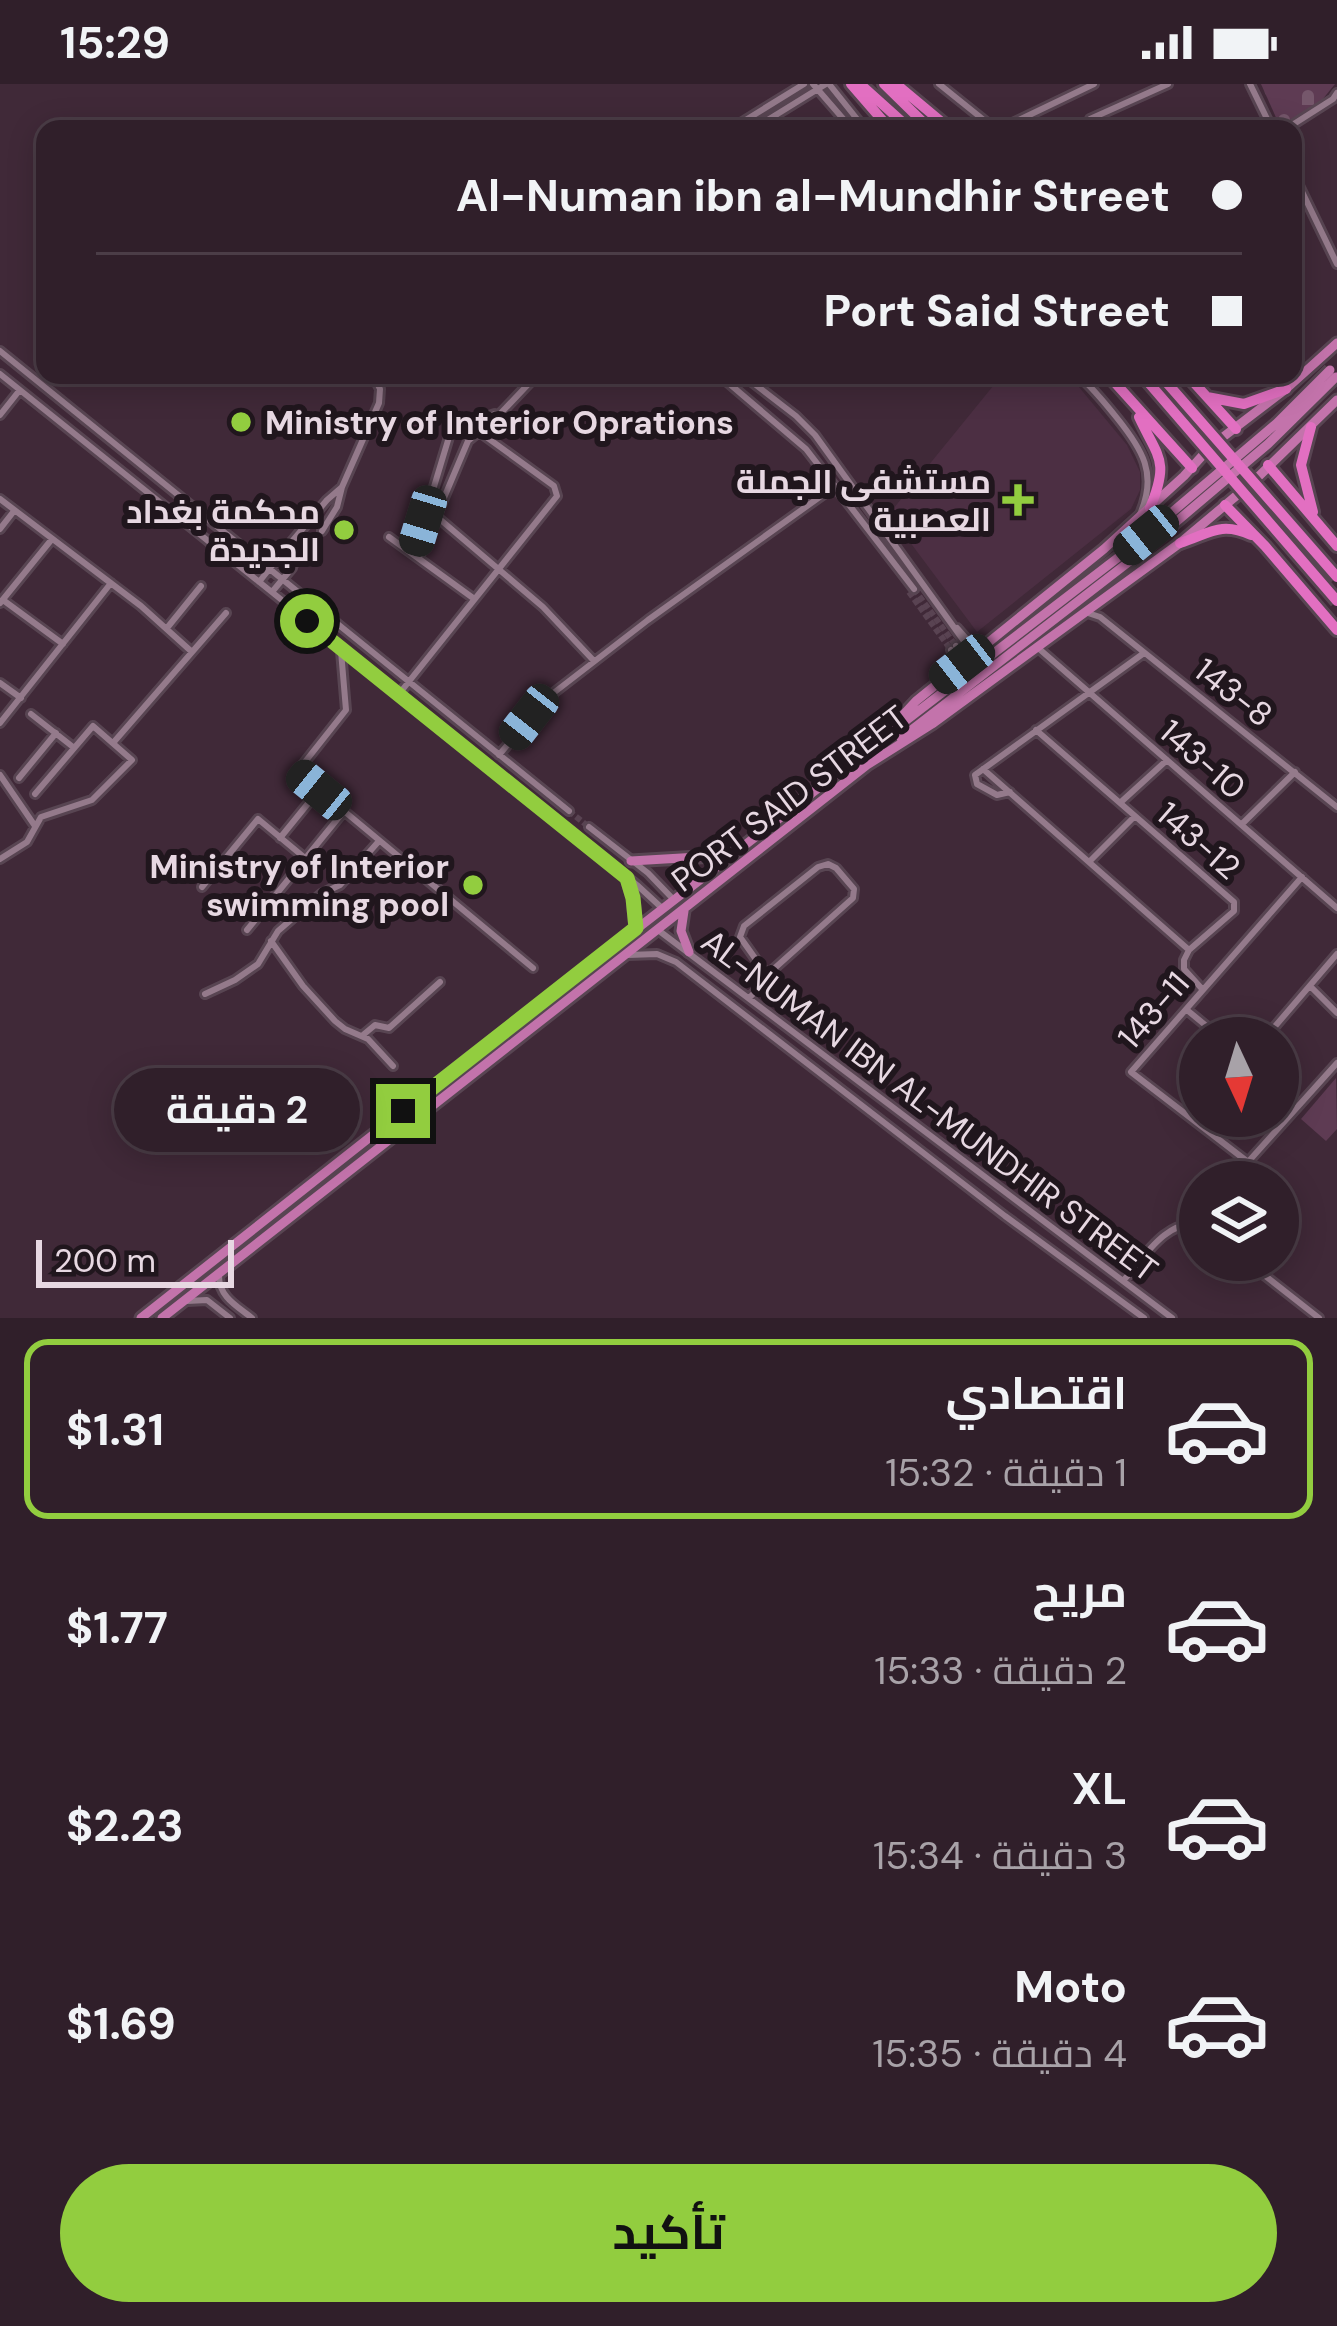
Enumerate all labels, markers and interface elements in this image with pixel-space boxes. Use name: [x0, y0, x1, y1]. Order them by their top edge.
text: 15:29: [60, 13, 170, 72]
text: Al-Numan ibn al-Mundhir Street: [456, 166, 1170, 225]
text: Port Said Street: [824, 281, 1170, 340]
place label: Ministry of Interior Oprations: [265, 401, 734, 444]
marker: Ministry of Interior Oprations: [228, 409, 254, 435]
place label: مستشفى الجملة العصبية: [736, 460, 991, 541]
car: [395, 481, 451, 561]
marker: مستشفى الجملة العصبية: [1002, 484, 1034, 516]
place label: محكمة بغداد الجديدة: [126, 490, 320, 571]
car: [1107, 498, 1185, 572]
marker: محكمة بغداد الجديدة: [331, 517, 357, 543]
route start: [280, 594, 334, 648]
car: [923, 628, 1001, 700]
street label: 143-8: [1186, 648, 1282, 736]
car: [493, 678, 565, 756]
street label: PORT SAID STREET: [663, 696, 916, 901]
street label: 143-10: [1151, 710, 1255, 809]
car: [280, 753, 358, 827]
street label: 143-12: [1148, 792, 1249, 888]
place label: Ministry of Interior swimming pool: [149, 845, 449, 926]
marker: Ministry of Interior swimming pool: [460, 872, 486, 898]
street label: AL-NUMAN IBN AL-MUNDHIR STREET: [693, 920, 1166, 1291]
street label: 143-11: [1108, 963, 1199, 1058]
north arrow: [1179, 1017, 1299, 1137]
map controls: [1179, 1017, 1299, 1281]
callout: 2 دقيقة: [115, 1069, 361, 1153]
text: 2 دقيقة: [166, 1084, 308, 1135]
route end: [376, 1084, 430, 1138]
button: layers: [1179, 1161, 1299, 1281]
scale bar: [36, 1234, 234, 1287]
text: 200 m: [54, 1239, 156, 1282]
text: اقتصادي: [946, 1364, 1127, 1423]
icon: car: [1163, 1375, 1271, 1483]
text: $1.31: [66, 1400, 164, 1459]
text: 1 دقيقة · 15:32: [885, 1447, 1127, 1498]
text: مريح: [1032, 1562, 1127, 1621]
icon: car: [1163, 1573, 1271, 1681]
text: $1.77: [66, 1598, 168, 1657]
text: 2 دقيقة · 15:33: [874, 1645, 1127, 1696]
text: XL: [1072, 1759, 1127, 1818]
icon: car: [1163, 1771, 1271, 1879]
text: $2.23: [66, 1796, 184, 1855]
text: 3 دقيقة · 15:34: [873, 1830, 1127, 1881]
text: Moto: [1014, 1957, 1127, 2016]
icon: car: [1163, 1969, 1271, 2077]
text: $1.69: [66, 1994, 176, 2053]
text: 4 دقيقة · 15:35: [872, 2028, 1127, 2079]
button: تأكيد: [60, 2164, 1277, 2302]

